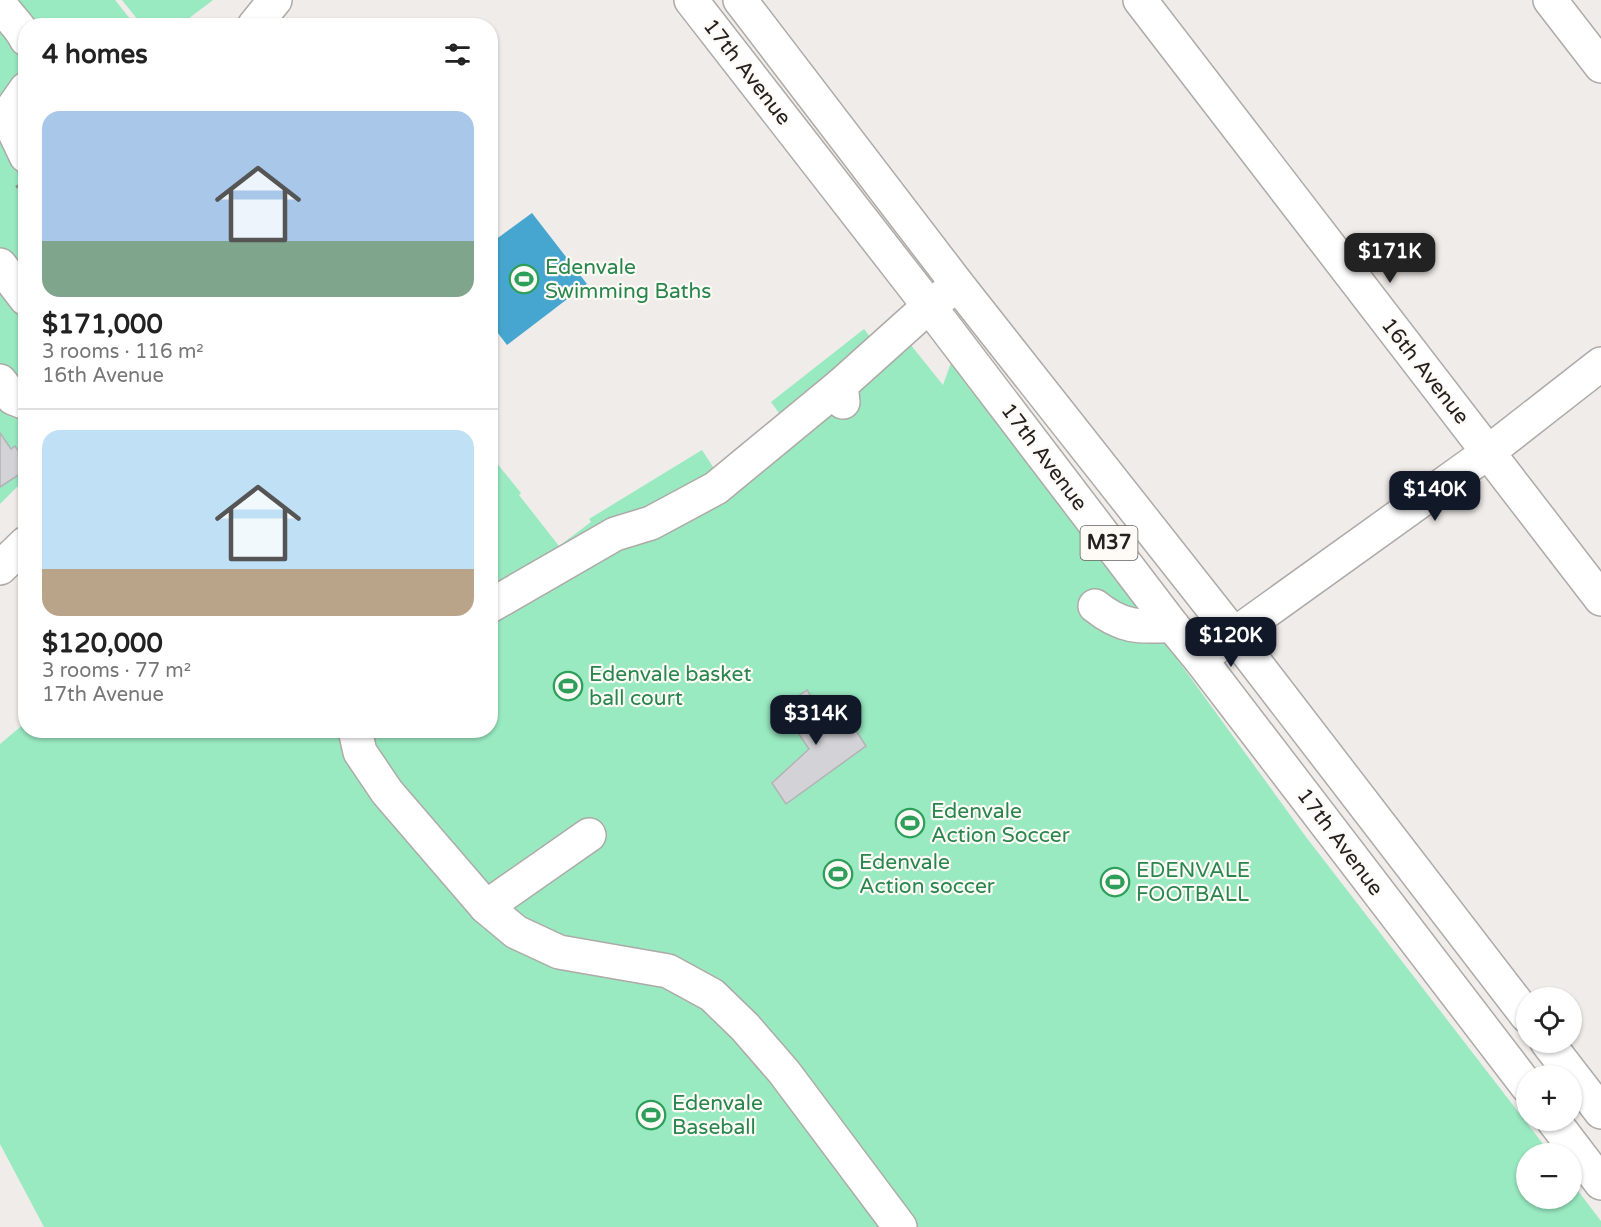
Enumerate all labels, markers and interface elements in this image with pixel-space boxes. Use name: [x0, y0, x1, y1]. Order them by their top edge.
street label: 17th Avenue: [698, 14, 796, 130]
icon: filters: [441, 38, 474, 71]
text: 4 homes: [42, 39, 148, 70]
icon: home: [204, 150, 312, 258]
pin: $171K: [1348, 233, 1432, 284]
text: $171K: [1358, 240, 1422, 264]
place label: Edenvale Swimming Baths: [545, 255, 711, 304]
sports icon: Edenvale Swimming Baths: [508, 263, 540, 295]
text: $171,000: [42, 309, 163, 340]
street label: 16th Avenue: [1376, 313, 1474, 429]
text: 3 rooms · 116 m²: [42, 340, 204, 364]
text: 16th Avenue: [42, 364, 164, 388]
street label: 17th Avenue: [996, 398, 1093, 516]
icon: home: [204, 469, 312, 577]
pin: $140K: [1393, 471, 1477, 522]
text: $140K: [1403, 478, 1467, 502]
road number: M37: [1080, 526, 1138, 560]
pin: $120K: [1189, 617, 1273, 668]
text: $120K: [1199, 624, 1263, 648]
text: $120,000: [42, 628, 163, 659]
text: 3 rooms · 77 m²: [42, 659, 191, 683]
place label: Edenvale basket ball court: [589, 662, 752, 711]
sports icon: Edenvale basket ball court: [552, 670, 584, 702]
text: 17th Avenue: [42, 683, 164, 707]
pin: $314K: [774, 695, 858, 746]
text: $314K: [784, 702, 848, 726]
street label: 17th Avenue: [1292, 783, 1389, 901]
place label: Edenvale Action Soccer: [931, 799, 1070, 848]
sports icon: Edenvale Action Soccer: [894, 807, 926, 839]
place label: Edenvale Action soccer: [859, 850, 995, 899]
sports icon: Edenvale Action soccer: [822, 858, 854, 890]
place label: EDENVALE FOOTBALL: [1136, 858, 1250, 907]
sports icon: EDENVALE FOOTBALL: [1099, 866, 1131, 898]
map controls: [1516, 987, 1582, 1209]
button: locate: [1516, 987, 1582, 1053]
button: +: [1516, 1065, 1582, 1131]
place label: Edenvale Baseball: [672, 1091, 763, 1140]
sports icon: Edenvale Baseball: [635, 1099, 667, 1131]
button: −: [1516, 1143, 1582, 1209]

